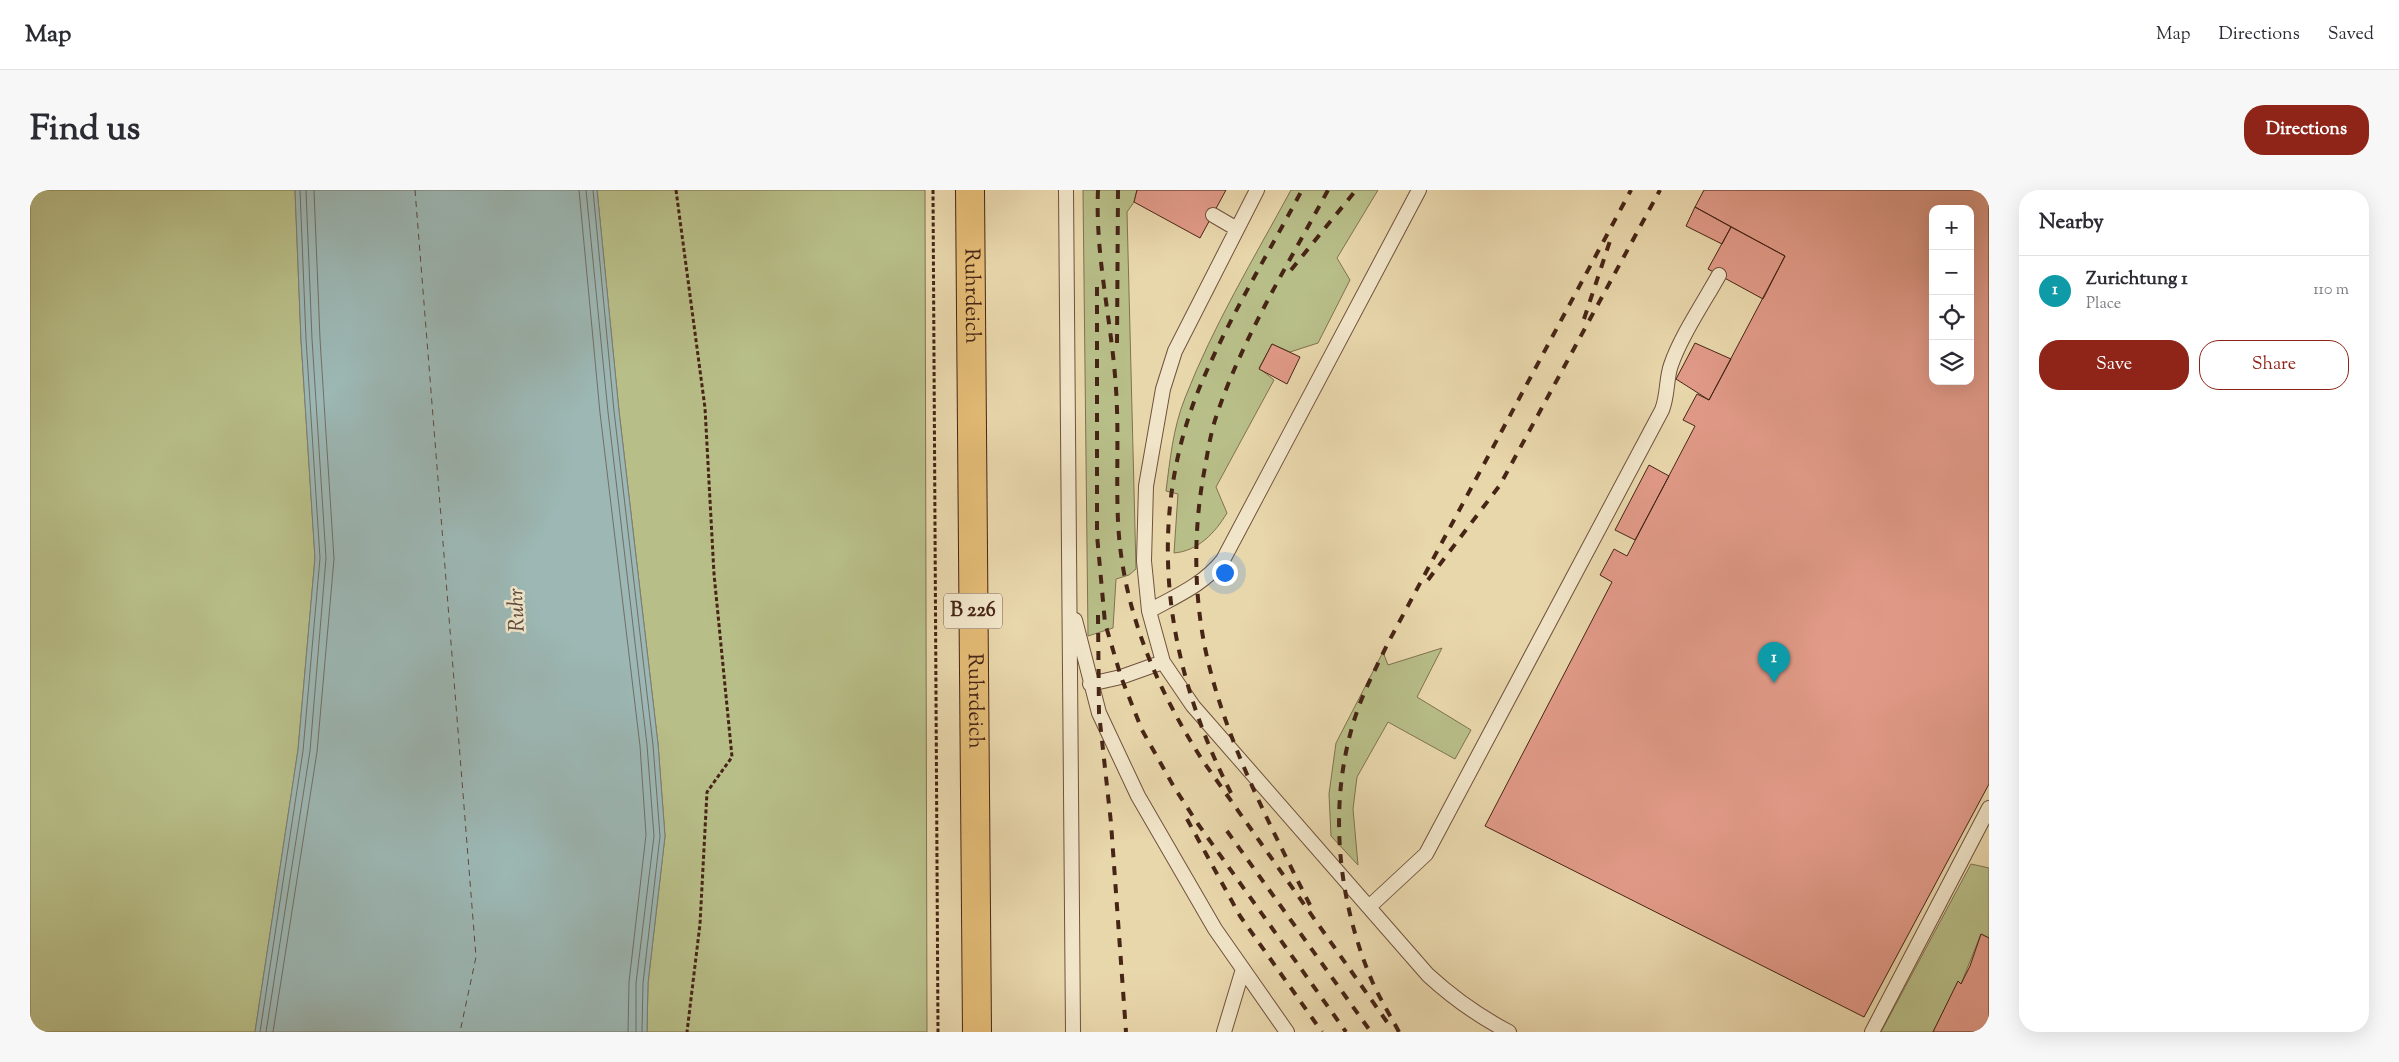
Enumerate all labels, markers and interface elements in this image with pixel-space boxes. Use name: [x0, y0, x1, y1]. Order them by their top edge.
text: Map: [25, 18, 71, 52]
text: Map: [2156, 22, 2191, 48]
text: Directions: [2219, 22, 2300, 48]
text: Saved: [2328, 22, 2374, 48]
text: Find us: [30, 105, 140, 156]
button: Directions: [2244, 105, 2369, 155]
map controls: [1929, 205, 1974, 385]
button: +: [1929, 205, 1974, 250]
text: Nearby: [2039, 208, 2104, 238]
street label: Ruhrdeich: [955, 248, 986, 344]
button: −: [1929, 250, 1974, 295]
text: Zurichtung 1: [2086, 266, 2188, 293]
text: 1: [2052, 279, 2058, 302]
text: 110 m: [2313, 279, 2349, 302]
text: Place: [2086, 293, 2121, 316]
button: locate: [1929, 295, 1974, 340]
button: layers: [1929, 340, 1974, 385]
button: Save: [2039, 340, 2189, 390]
button: Share: [2199, 340, 2349, 390]
your location: [1212, 560, 1238, 586]
water label: Ruhr: [501, 587, 535, 632]
road number: B 226: [944, 594, 1002, 628]
pin: 1: [1758, 642, 1790, 683]
street label: Ruhrdeich: [959, 653, 990, 749]

